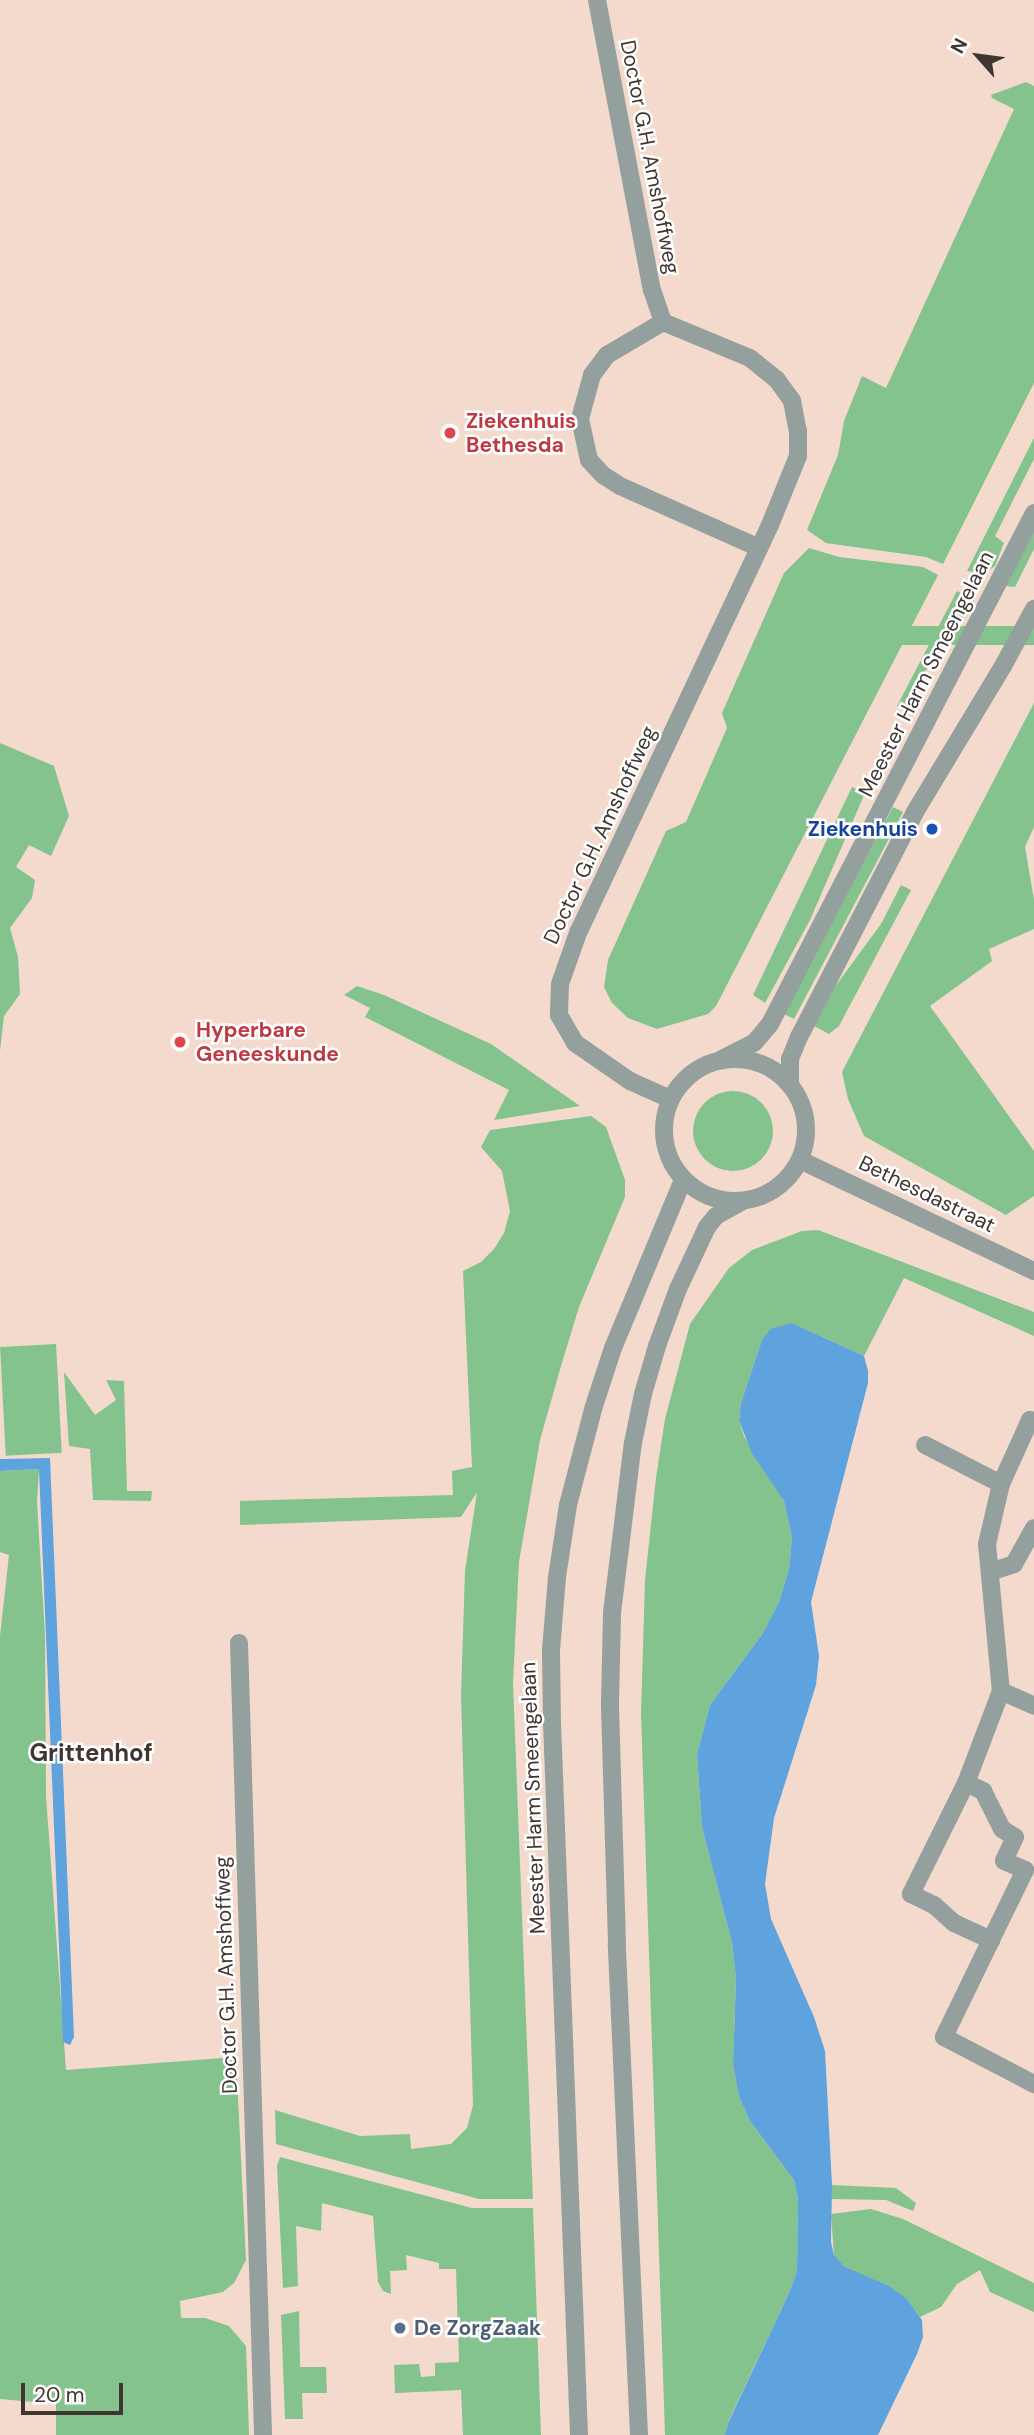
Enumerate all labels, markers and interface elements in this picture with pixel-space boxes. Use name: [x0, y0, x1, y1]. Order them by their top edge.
north arrow: [943, 21, 1013, 91]
text: N: [945, 34, 973, 58]
street label: Doctor G.H. Amshoffweg: [615, 38, 685, 276]
place label: Ziekenhuis Bethesda: [466, 408, 576, 458]
marker: Ziekenhuis Bethesda: [440, 423, 460, 443]
street label: Meester Harm Smeengelaan: [853, 547, 999, 801]
street label: Doctor G.H. Amshoffweg: [538, 722, 662, 948]
place label: Ziekenhuis: [808, 816, 918, 842]
marker: Ziekenhuis: [924, 821, 940, 837]
place label: Hyperbare Geneeskunde: [196, 1017, 339, 1067]
marker: Hyperbare Geneeskunde: [170, 1032, 190, 1052]
street label: Bethesdastraat: [855, 1150, 999, 1238]
street label: Meester Harm Smeengelaan: [516, 1662, 550, 1934]
district label: Grittenhof: [29, 1739, 153, 1767]
street label: Doctor G.H. Amshoffweg: [209, 1856, 243, 2094]
place label: De ZorgZaak: [414, 2315, 541, 2341]
marker: De ZorgZaak: [392, 2320, 408, 2336]
scale bar: [24, 2368, 126, 2412]
text: 20 m: [34, 2381, 85, 2409]

